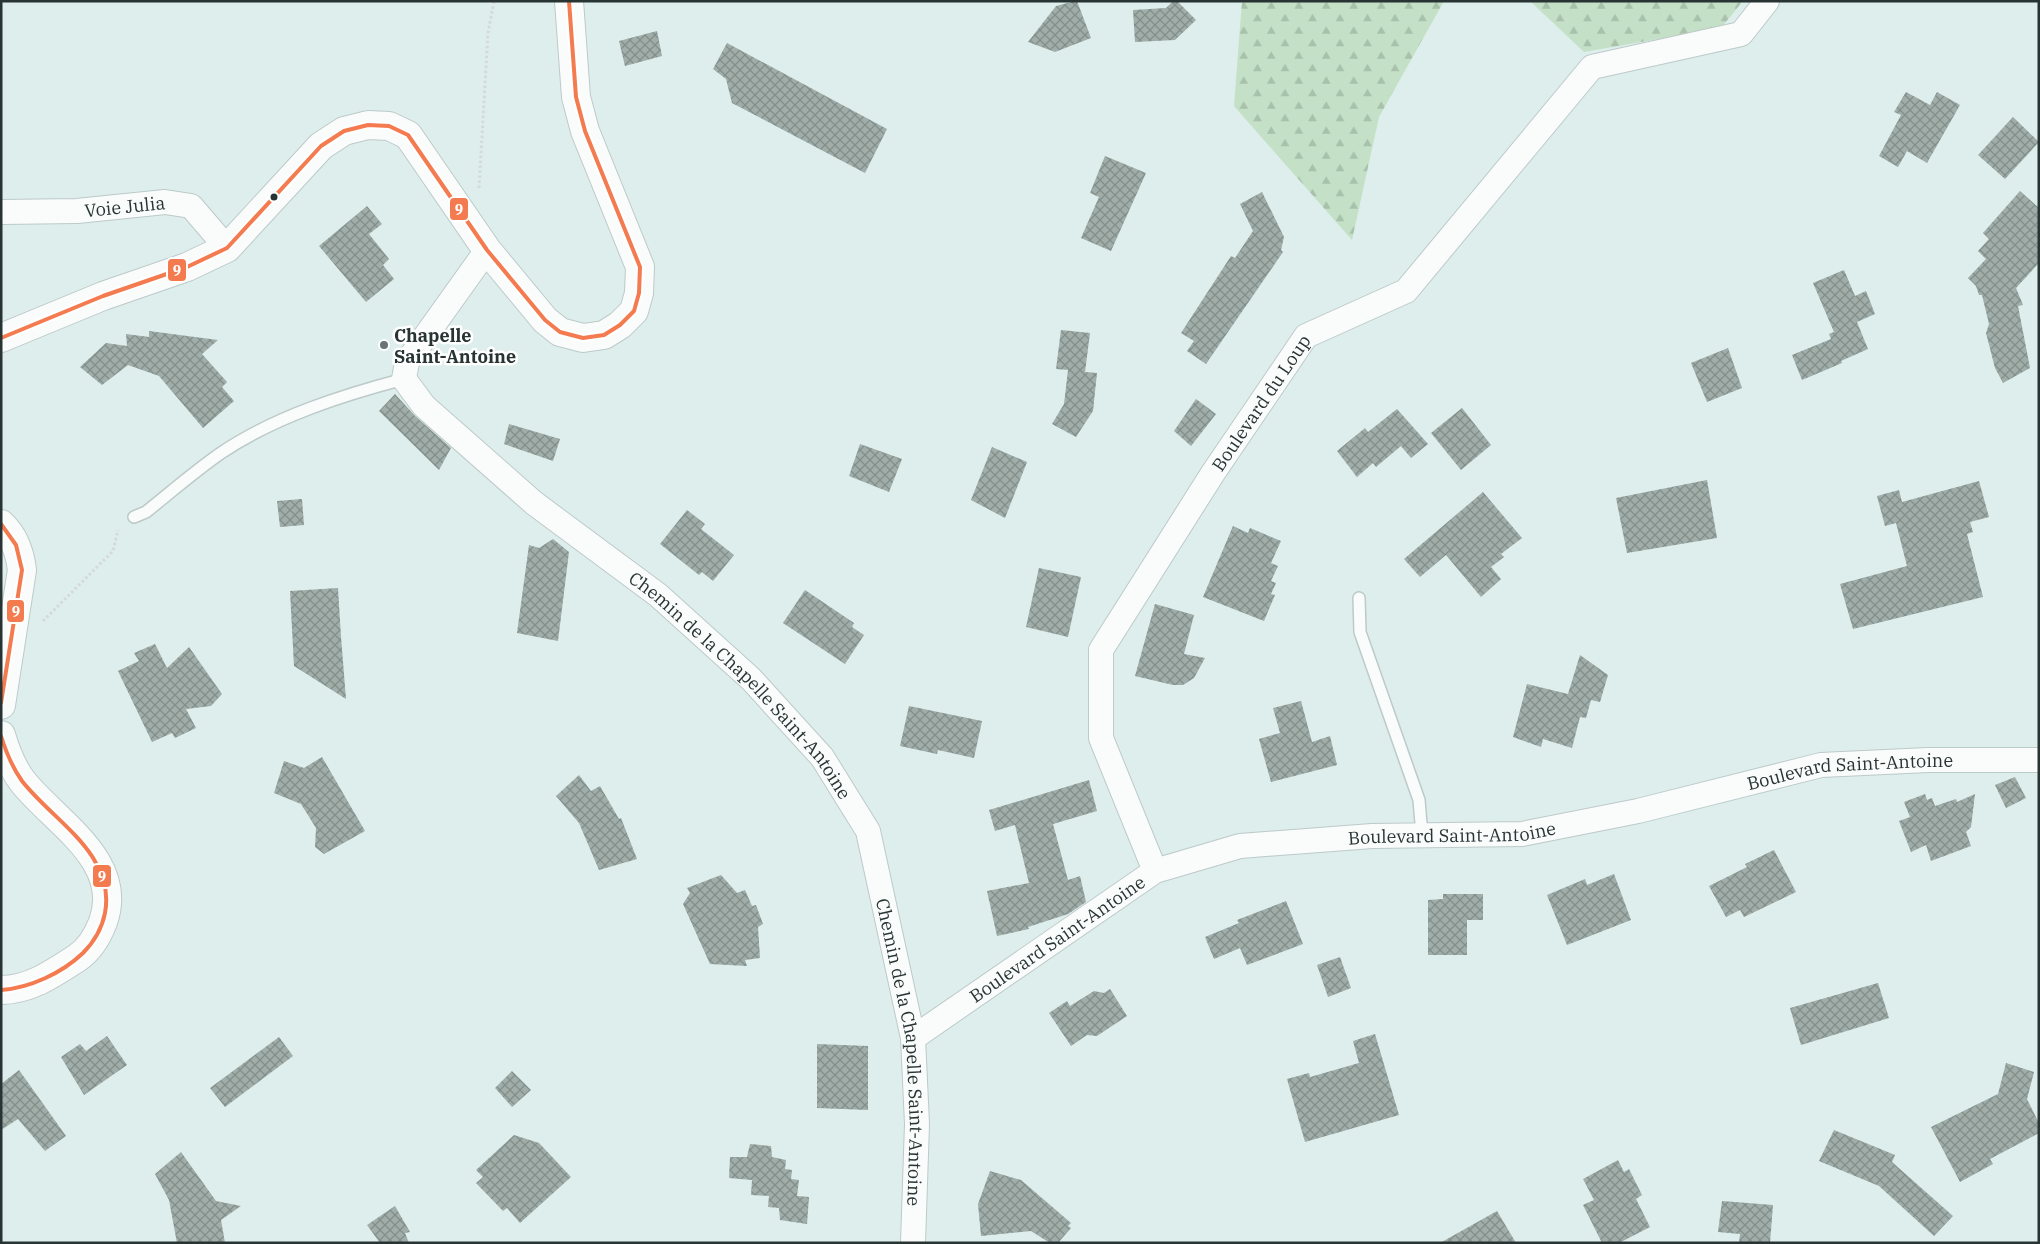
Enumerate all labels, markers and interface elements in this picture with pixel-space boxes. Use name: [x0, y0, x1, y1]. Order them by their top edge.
street label: Voie Julia: [83, 191, 166, 222]
unlabelled marker: [269, 192, 279, 202]
line badge: 9: [449, 197, 469, 221]
text: 9: [455, 200, 463, 218]
line badge: 9: [167, 258, 187, 282]
text: 9: [173, 261, 181, 279]
place label: Chapelle Saint-Antoine: [394, 324, 516, 368]
street label: Boulevard du Loup: [1206, 330, 1315, 475]
marker: Chapelle Saint-Antoine: [378, 339, 390, 351]
street label: Chemin de la Chapelle Saint-Antoine: [625, 566, 857, 803]
line badge: 9: [6, 599, 25, 623]
text: 9: [12, 602, 20, 620]
street label: Boulevard Saint-Antoine: [1744, 749, 1953, 795]
street label: Boulevard Saint-Antoine: [1347, 816, 1558, 849]
line badge: 9: [92, 864, 112, 888]
text: 9: [98, 867, 106, 885]
street label: Boulevard Saint-Antoine: [965, 870, 1149, 1007]
street label: Chemin de la Chapelle Saint-Antoine: [871, 896, 929, 1206]

